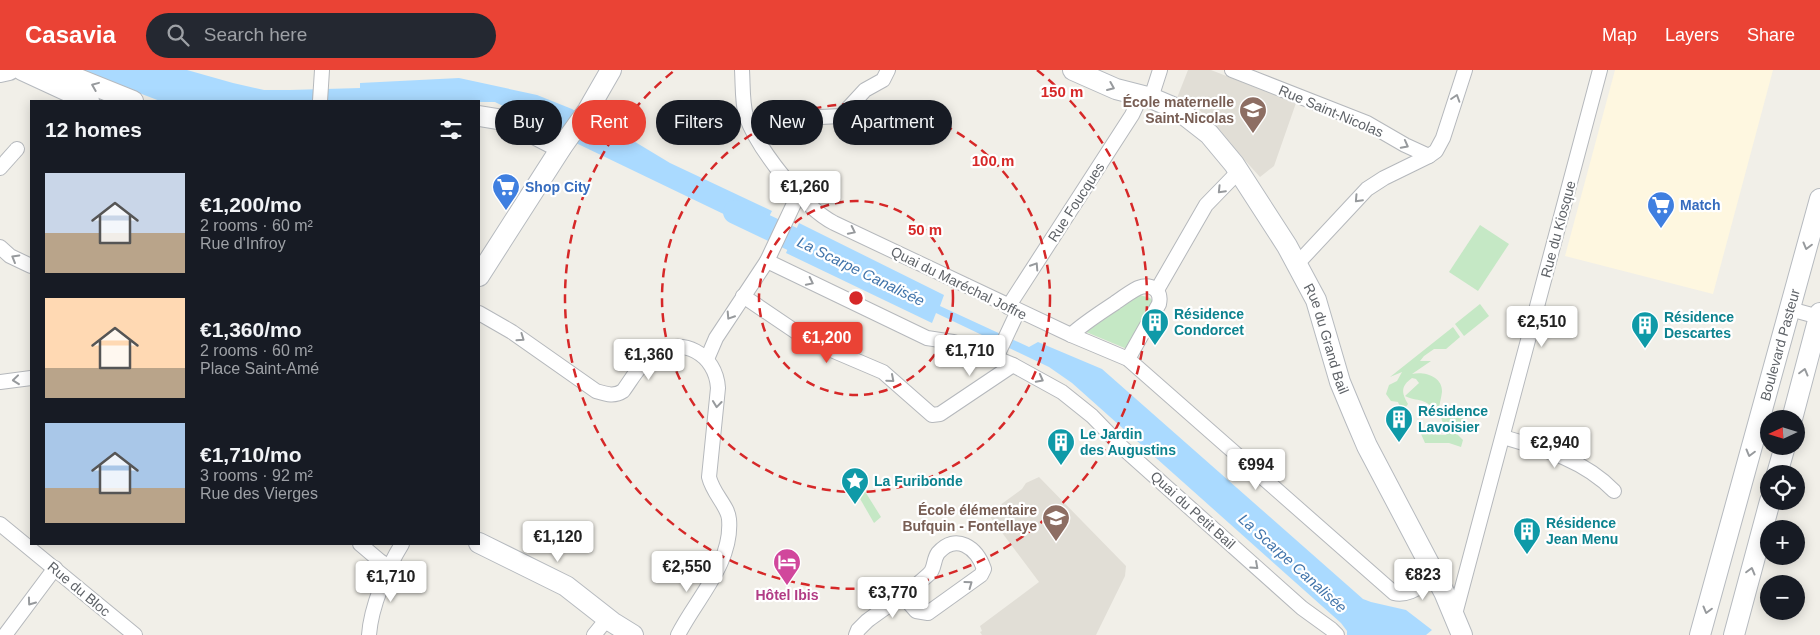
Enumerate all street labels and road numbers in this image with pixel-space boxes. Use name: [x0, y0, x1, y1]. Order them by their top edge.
street label: Rue Saint-Nicolas: [1276, 82, 1386, 140]
street label: Rue Foucques: [1044, 159, 1108, 245]
street label: Rue du Kiosque: [1537, 179, 1579, 279]
street label: Quai du Maréchal Joffre: [888, 243, 1030, 323]
street label: Rue du Grand Bail: [1301, 281, 1352, 396]
street label: Boulevard Pasteur: [1757, 287, 1803, 403]
street label: Quai du Petit Bail: [1147, 468, 1239, 552]
street label: Rue du Bloc: [45, 558, 113, 620]

